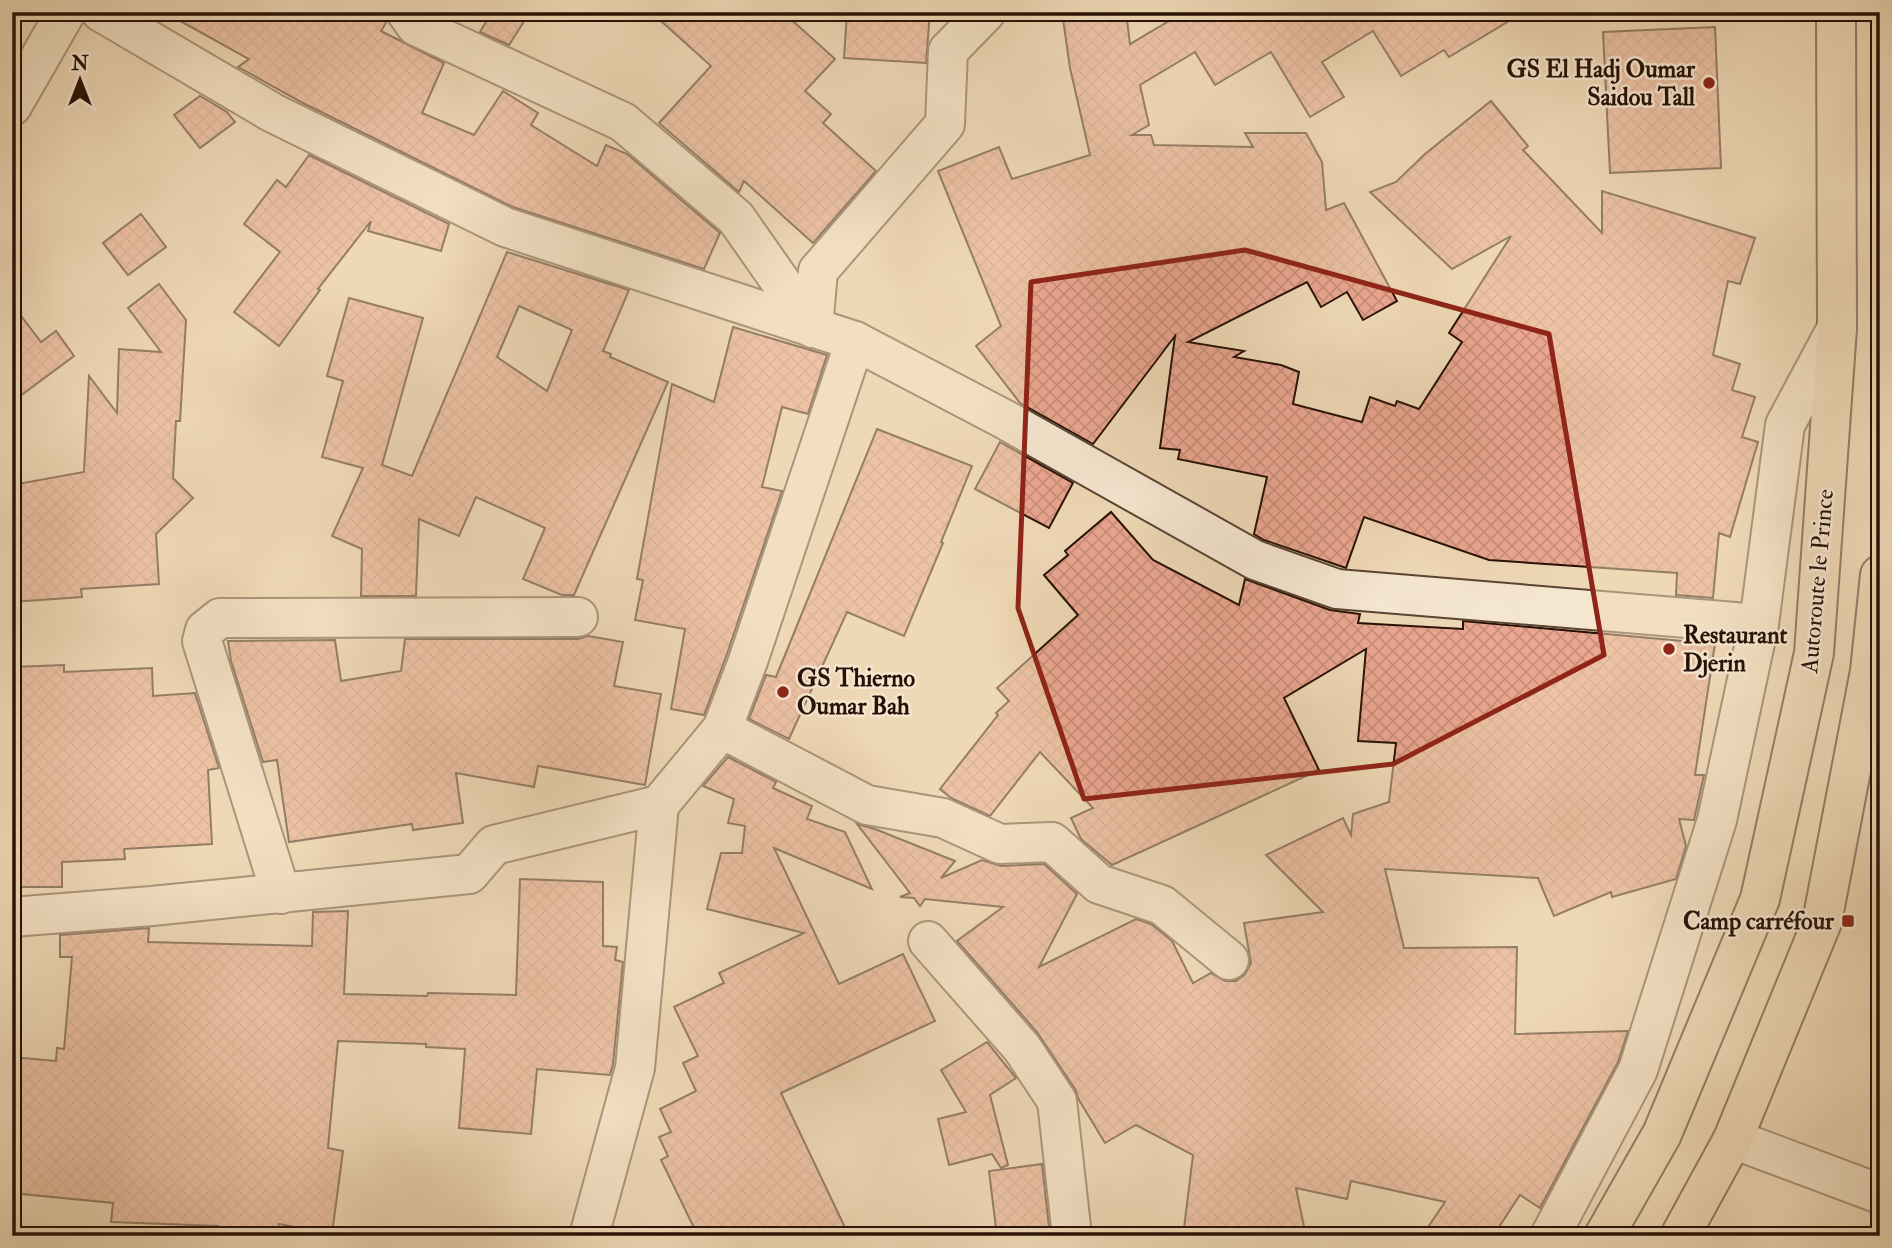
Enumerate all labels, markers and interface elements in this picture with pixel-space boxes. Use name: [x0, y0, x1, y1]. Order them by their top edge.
north arrow: [46, 46, 116, 116]
text: N: [70, 52, 89, 76]
place label: GS El Hadj Oumar Saidou Tall: [1507, 54, 1696, 113]
marker: GS El Hadj Oumar Saidou Tall: [1701, 75, 1717, 91]
street label: Autoroute le Prince: [1794, 488, 1841, 675]
place label: Restaurant Djerin: [1683, 620, 1787, 679]
marker: Restaurant Djerin: [1661, 641, 1677, 657]
place label: GS Thierno Oumar Bah: [797, 663, 916, 722]
marker: GS Thierno Oumar Bah: [775, 684, 791, 700]
place label: Camp carréfour: [1683, 906, 1835, 937]
marker: Camp carréfour: [1840, 913, 1856, 929]

